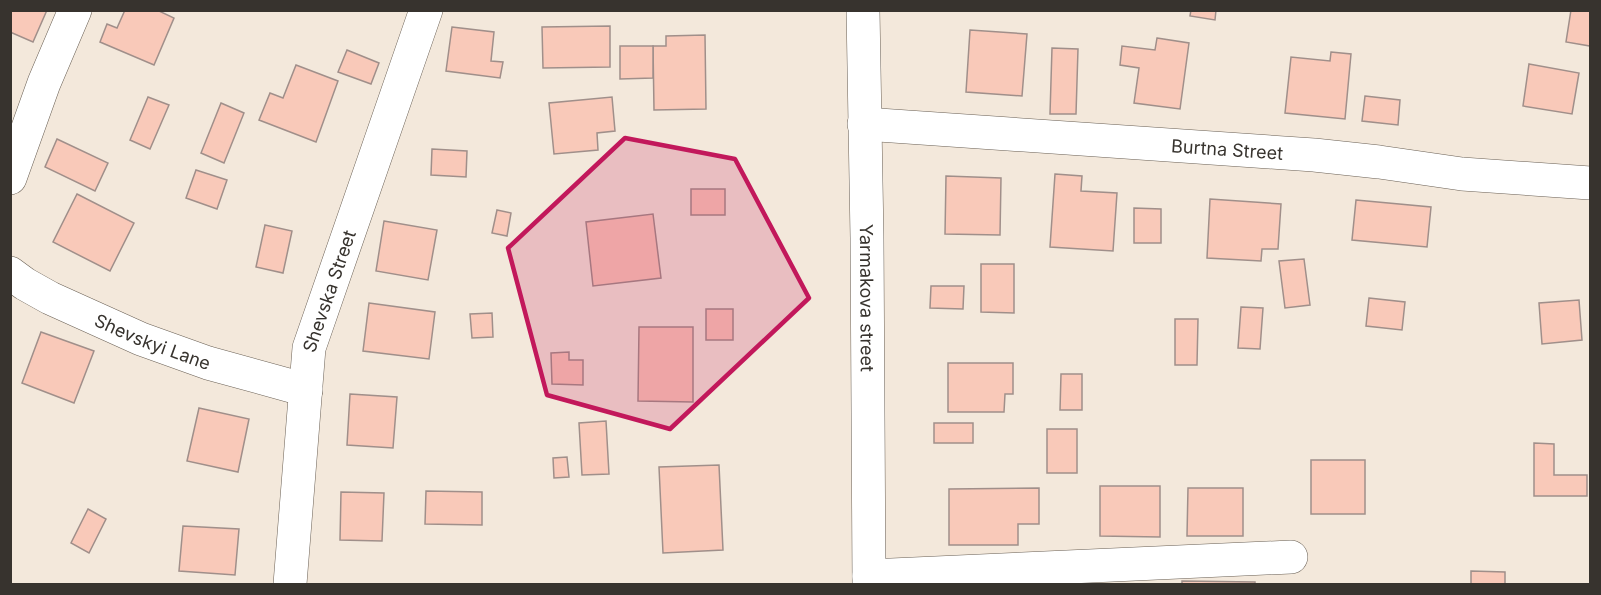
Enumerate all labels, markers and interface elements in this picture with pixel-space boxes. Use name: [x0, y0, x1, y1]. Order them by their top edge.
street label: Burtna Street: [1171, 135, 1284, 163]
street label: Yarmakova street: [856, 224, 878, 372]
street label: Shevska Street: [298, 227, 360, 355]
street label: Shevskyi Lane: [92, 309, 214, 374]

